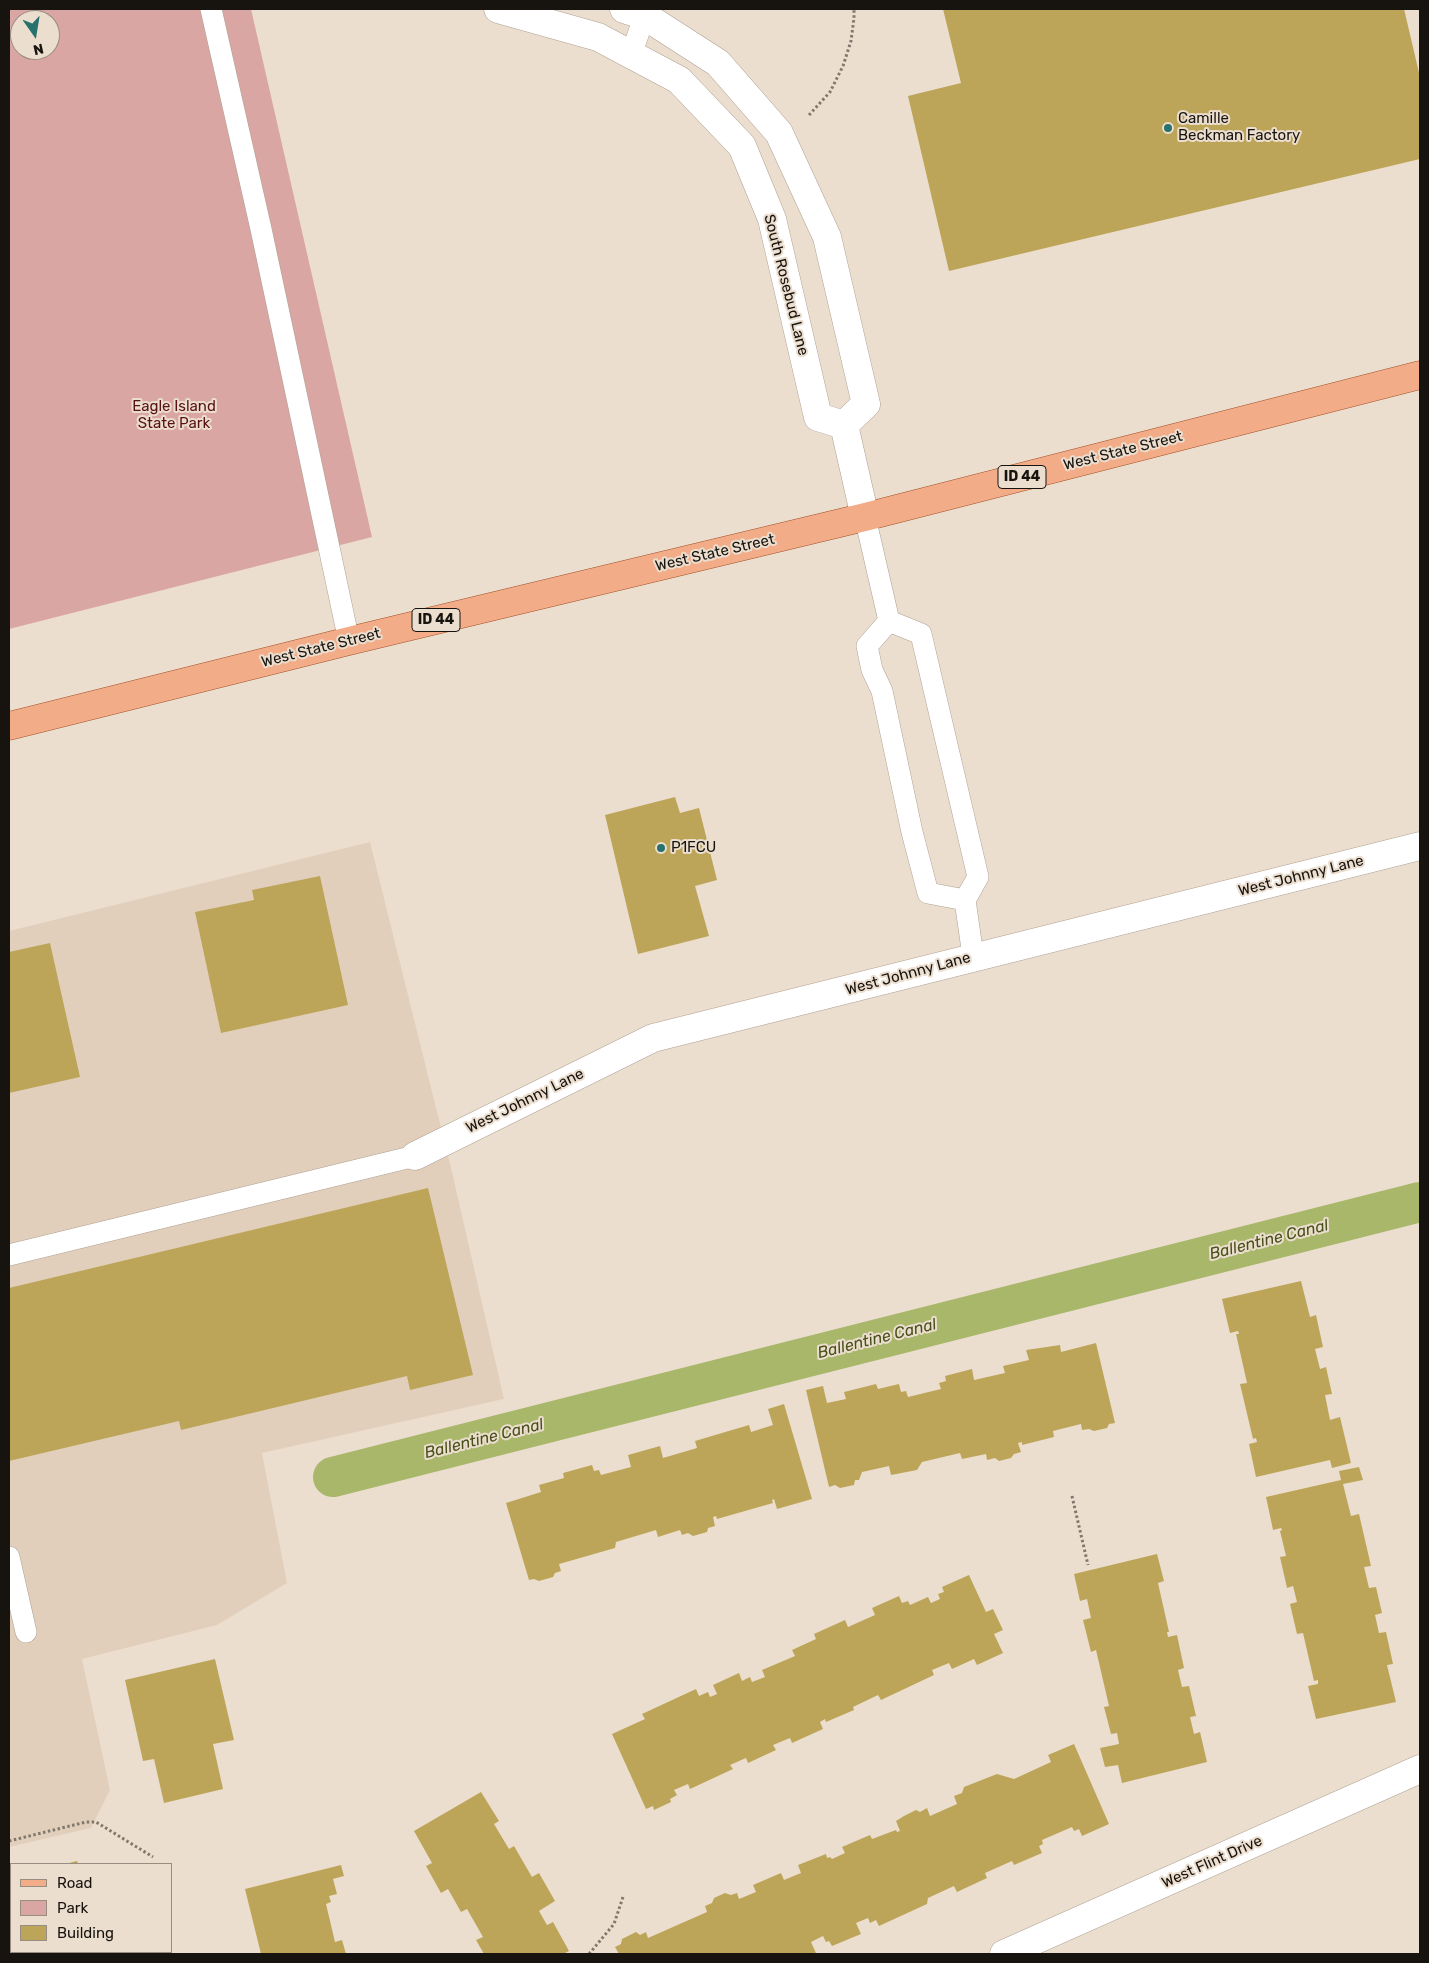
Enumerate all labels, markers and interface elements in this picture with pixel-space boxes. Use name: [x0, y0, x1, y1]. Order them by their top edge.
north arrow: [10, 10, 60, 60]
text: N: [31, 40, 45, 59]
place label: Camille Beckman Factory: [1178, 110, 1300, 145]
marker: Camille Beckman Factory: [1162, 122, 1174, 134]
street label: South Rosebud Lane: [760, 213, 812, 357]
park label: Eagle Island State Park: [132, 398, 216, 433]
street label: West State Street: [1062, 428, 1184, 474]
road number: ID 44: [998, 466, 1046, 488]
street label: West State Street: [654, 531, 776, 575]
road number: ID 44: [412, 608, 460, 632]
street label: West State Street: [260, 625, 382, 671]
place label: P1FCU: [671, 839, 716, 857]
marker: P1FCU: [655, 842, 667, 854]
street label: West Johnny Lane: [1236, 852, 1366, 900]
street label: West Johnny Lane: [844, 949, 972, 999]
street label: West Johnny Lane: [463, 1065, 587, 1137]
water label: Ballentine Canal: [1207, 1216, 1331, 1264]
water label: Ballentine Canal: [815, 1315, 939, 1363]
water label: Ballentine Canal: [422, 1415, 546, 1463]
street label: West Flint Drive: [1159, 1832, 1265, 1892]
legend: [10, 1863, 172, 1953]
text: Road: [57, 1874, 93, 1892]
text: Park: [57, 1899, 88, 1917]
text: Building: [57, 1924, 114, 1942]

